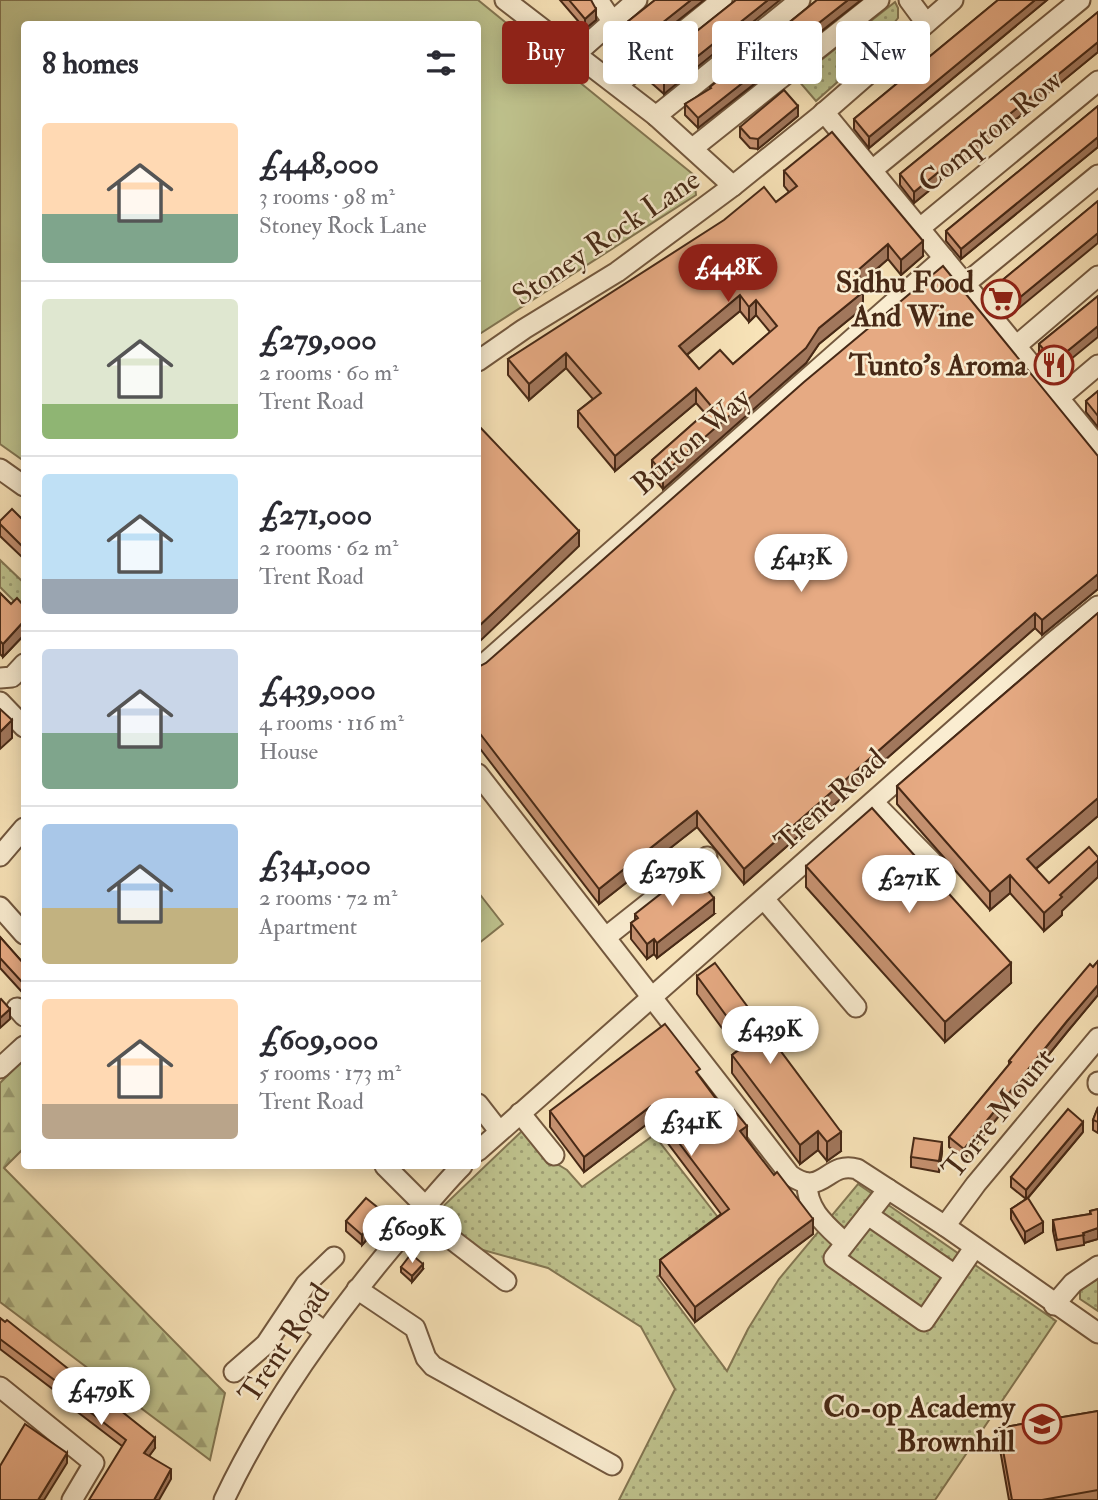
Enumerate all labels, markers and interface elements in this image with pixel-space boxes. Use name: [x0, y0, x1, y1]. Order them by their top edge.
chip: Buy: [502, 21, 589, 84]
chip: Rent: [603, 21, 698, 84]
chip: Filters: [712, 21, 822, 84]
chip: New: [836, 21, 930, 84]
icon: filters: [422, 44, 460, 82]
text: 8 homes: [42, 45, 139, 82]
street label: Compton Row: [911, 62, 1070, 201]
text: £448,000: [259, 145, 379, 182]
icon: home: [98, 151, 182, 235]
street label: Stoney Rock Lane: [505, 161, 707, 314]
text: 3 rooms · 98 m²: [259, 182, 395, 211]
text: Stoney Rock Lane: [259, 211, 427, 240]
pin: £448K: [679, 244, 777, 304]
text: £448K: [694, 252, 762, 281]
place label: Sidhu Food And Wine: [836, 264, 974, 335]
supermarket icon: Sidhu Food And Wine: [980, 278, 1022, 320]
text: £279,000: [259, 321, 377, 358]
icon: home: [98, 327, 182, 411]
restaurant icon: Tunto's Aroma: [1033, 344, 1075, 386]
place label: Tunto's Aroma: [848, 347, 1029, 384]
text: 2 rooms · 60 m²: [259, 358, 399, 387]
street label: Burton Way: [624, 379, 759, 503]
text: Trent Road: [259, 387, 364, 416]
text: £271,000: [259, 496, 372, 533]
icon: home: [98, 502, 182, 586]
text: 2 rooms · 62 m²: [259, 533, 398, 562]
pin: £413K: [752, 534, 850, 594]
text: £413K: [771, 542, 832, 571]
text: Trent Road: [259, 562, 364, 591]
text: £439,000: [259, 671, 376, 708]
icon: home: [98, 677, 182, 761]
text: 4 rooms · 116 m²: [259, 708, 404, 737]
text: House: [259, 737, 318, 766]
street label: Trent Road: [767, 741, 894, 860]
text: £341,000: [259, 846, 371, 883]
pin: £279K: [623, 848, 721, 908]
icon: home: [98, 852, 182, 936]
text: £279K: [639, 856, 705, 885]
pin: £271K: [860, 856, 958, 915]
text: £271K: [878, 863, 940, 892]
text: 2 rooms · 72 m²: [259, 883, 397, 912]
text: Apartment: [259, 912, 357, 941]
pin: £439K: [721, 1006, 819, 1066]
text: £439K: [738, 1014, 802, 1043]
text: £609,000: [259, 1021, 378, 1058]
icon: home: [98, 1027, 182, 1111]
street label: Torre Mount: [934, 1040, 1062, 1186]
text: 5 rooms · 173 m²: [259, 1058, 401, 1087]
text: Trent Road: [259, 1087, 364, 1116]
pin: £341K: [642, 1098, 740, 1158]
text: £341K: [661, 1106, 721, 1135]
pin: £609K: [363, 1206, 461, 1265]
text: £609K: [379, 1213, 445, 1242]
street label: Trent Road: [231, 1276, 338, 1410]
pin: £479K: [52, 1368, 150, 1427]
text: £479K: [68, 1375, 134, 1404]
place label: Co-op Academy Brownhill: [823, 1389, 1017, 1460]
school or university icon: Co-op Academy Brownhill: [1021, 1403, 1063, 1445]

